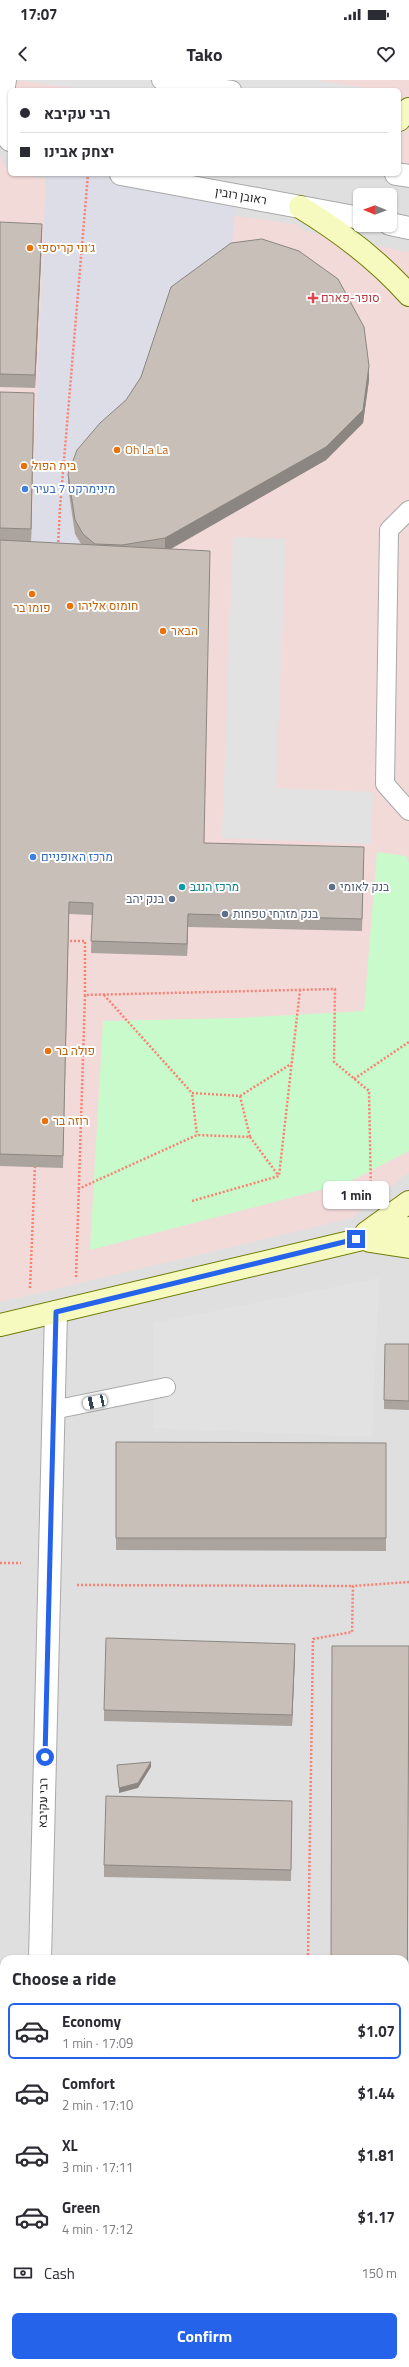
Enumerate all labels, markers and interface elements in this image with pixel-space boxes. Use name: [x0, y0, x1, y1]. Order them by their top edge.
text: 17:07: [20, 3, 57, 26]
text: Tako: [186, 41, 223, 68]
icon: back: [12, 43, 34, 65]
icon: heart: [375, 43, 397, 65]
text: רבי עקיבא: [44, 102, 110, 125]
text: יצחק אבינו: [44, 140, 114, 163]
street label: ראובן רובין: [214, 182, 269, 209]
north arrow: [353, 188, 397, 232]
map controls: [353, 188, 397, 232]
place label: ג'וני קריספי: [38, 238, 95, 257]
marker: ג'וני קריספי: [25, 243, 35, 253]
place label: סופר-פארם: [321, 288, 380, 307]
marker: סופר-פארם: [308, 293, 318, 303]
place label: Oh La La: [125, 440, 168, 459]
marker: Oh La La: [112, 445, 122, 455]
place label: בית הפול: [32, 456, 77, 475]
marker: בית הפול: [19, 461, 29, 471]
place label: מינימרקט 7 בעיר: [33, 479, 115, 498]
marker: מינימרקט 7 בעיר: [20, 484, 30, 494]
marker: פומו בר: [27, 589, 37, 599]
place label: חומוס אליהו: [78, 596, 138, 615]
place label: פומו בר: [13, 598, 51, 617]
marker: חומוס אליהו: [65, 601, 75, 611]
place label: הבאר: [171, 621, 198, 640]
marker: הבאר: [158, 626, 168, 636]
place label: מרכז האופניים: [41, 847, 113, 866]
marker: מרכז האופניים: [28, 852, 38, 862]
place label: מרכז הנגב: [190, 877, 239, 896]
place label: בנק לאומי: [340, 877, 390, 896]
marker: מרכז הנגב: [177, 882, 187, 892]
marker: בנק לאומי: [327, 882, 337, 892]
place label: בנק יהב: [126, 889, 165, 908]
marker: בנק יהב: [167, 894, 177, 904]
place label: בנק מזרחי טפחות: [233, 904, 319, 923]
marker: בנק מזרחי טפחות: [220, 909, 230, 919]
place label: פולה בר: [56, 1041, 95, 1060]
marker: פולה בר: [43, 1046, 53, 1056]
place label: רוזה בר: [53, 1111, 89, 1130]
marker: רוזה בר: [40, 1116, 50, 1126]
callout: 1 min: [323, 1181, 389, 1209]
text: 1 min: [340, 1185, 372, 1205]
route end: [347, 1230, 365, 1248]
car: [82, 1394, 108, 1410]
route start: [36, 1748, 54, 1766]
street label: רבי עקיבא: [33, 1778, 52, 1828]
text: Choose a ride: [12, 1965, 116, 1992]
text: Economy: [62, 2010, 121, 2033]
icon: car: [14, 2013, 50, 2049]
text: $1.07: [358, 2020, 395, 2043]
text: 1 min · 17:09: [62, 2033, 133, 2053]
text: Comfort: [62, 2072, 115, 2095]
icon: car: [14, 2075, 50, 2111]
text: $1.44: [358, 2082, 395, 2105]
text: 2 min · 17:10: [62, 2095, 133, 2115]
text: XL: [62, 2134, 78, 2157]
icon: car: [14, 2137, 50, 2173]
text: $1.81: [358, 2144, 395, 2167]
text: 3 min · 17:11: [62, 2157, 133, 2177]
text: Green: [62, 2196, 100, 2219]
icon: car: [14, 2199, 50, 2235]
text: $1.17: [358, 2206, 395, 2229]
text: 4 min · 17:12: [62, 2219, 133, 2239]
icon: cash: [12, 2262, 34, 2284]
text: Cash: [44, 2262, 75, 2285]
text: 150 m: [361, 2263, 397, 2283]
button: Confirm: [12, 2313, 397, 2359]

